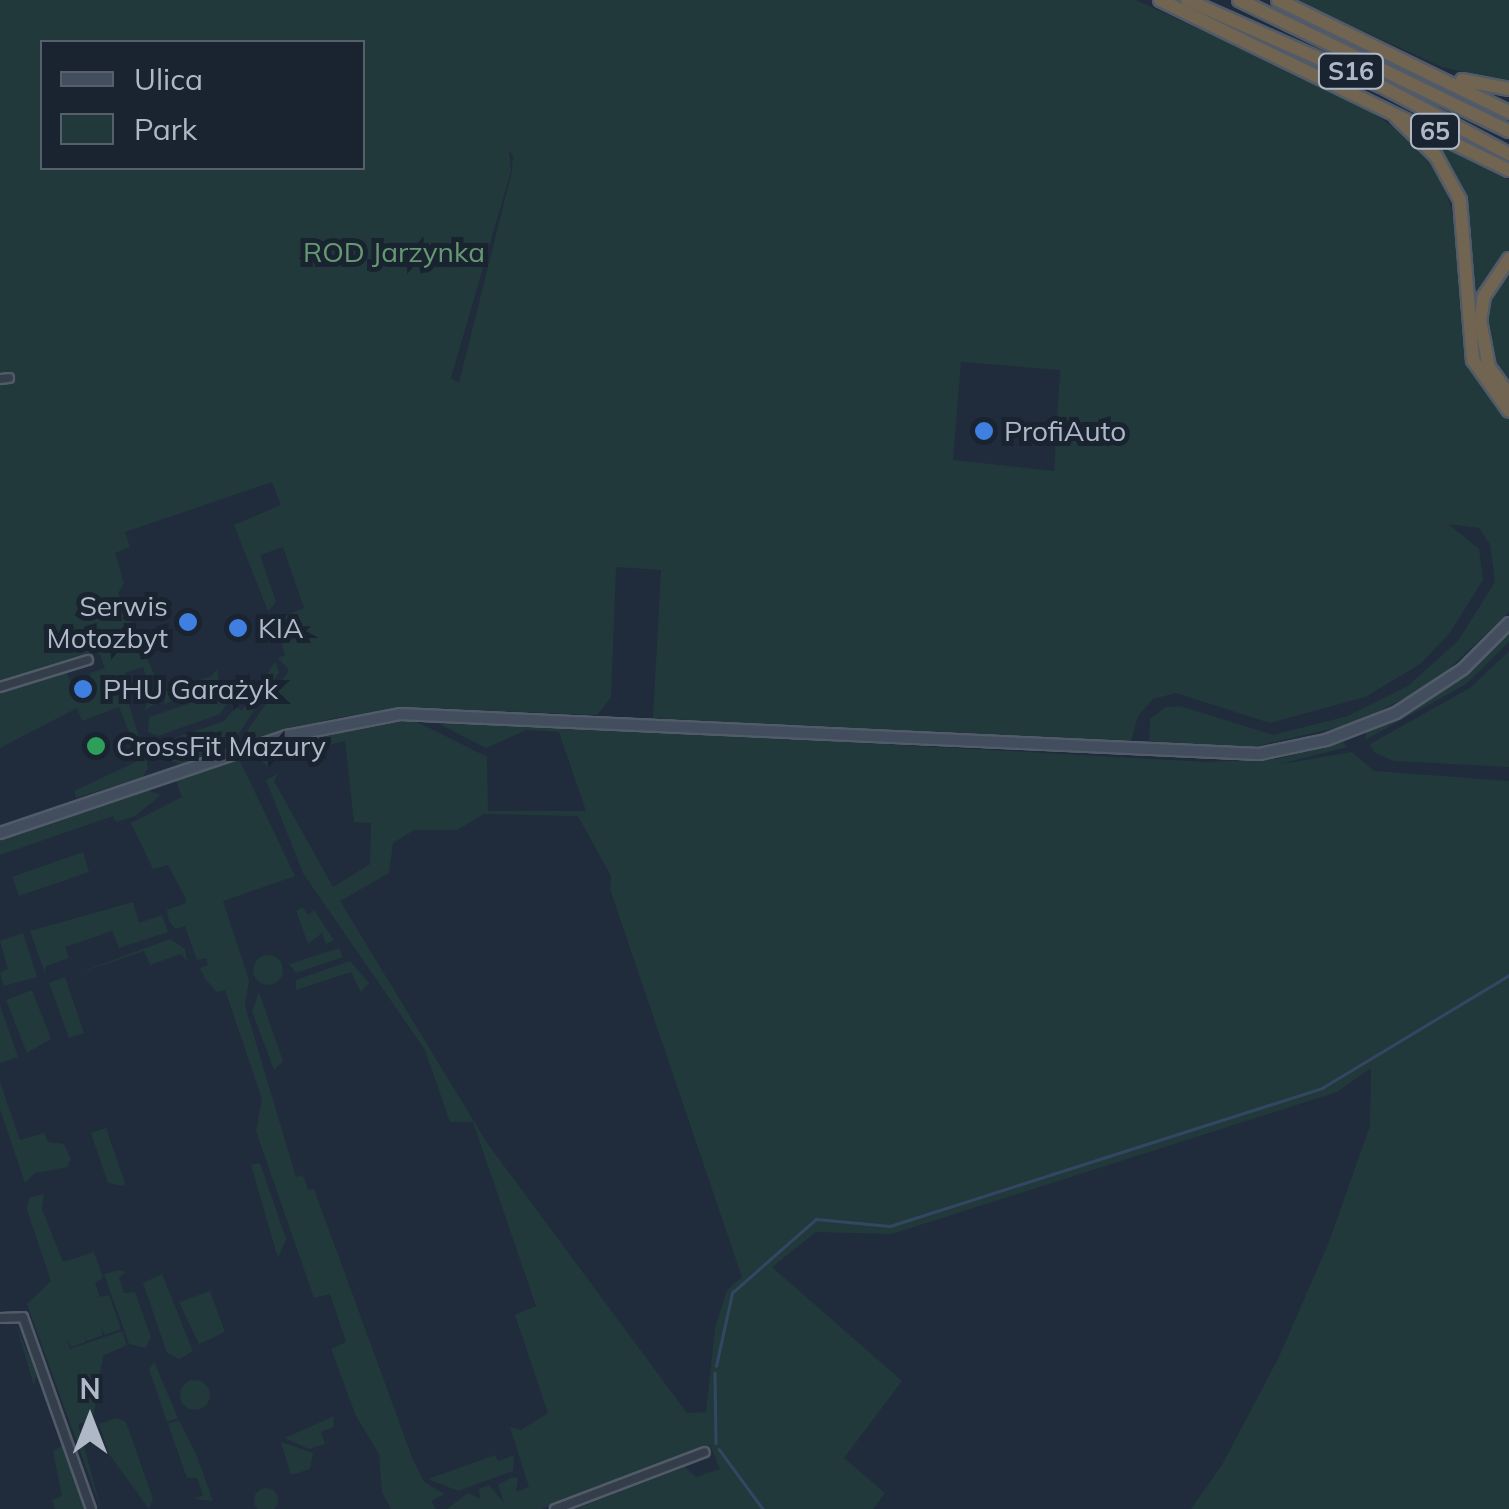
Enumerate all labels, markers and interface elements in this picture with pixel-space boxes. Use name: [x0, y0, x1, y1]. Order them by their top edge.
legend: [40, 40, 365, 170]
road number: S16: [1316, 51, 1386, 91]
text: Ulica: [134, 60, 203, 98]
text: Park: [134, 110, 197, 148]
road number: 65: [1410, 111, 1460, 151]
park label: ROD Jarzynka: [303, 235, 485, 269]
place label: ProfiAuto: [1004, 414, 1126, 448]
marker: ProfiAuto: [973, 420, 995, 442]
place label: Serwis Motozbyt: [47, 589, 168, 655]
marker: Serwis Motozbyt: [177, 611, 199, 633]
place label: KIA: [258, 611, 304, 645]
marker: KIA: [227, 617, 249, 639]
place label: PHU Garażyk: [103, 672, 278, 706]
marker: PHU Garażyk: [72, 678, 94, 700]
place label: CrossFit Mazury: [116, 729, 326, 763]
marker: CrossFit Mazury: [85, 735, 107, 757]
north arrow: [40, 1369, 140, 1469]
text: N: [79, 1371, 101, 1406]

